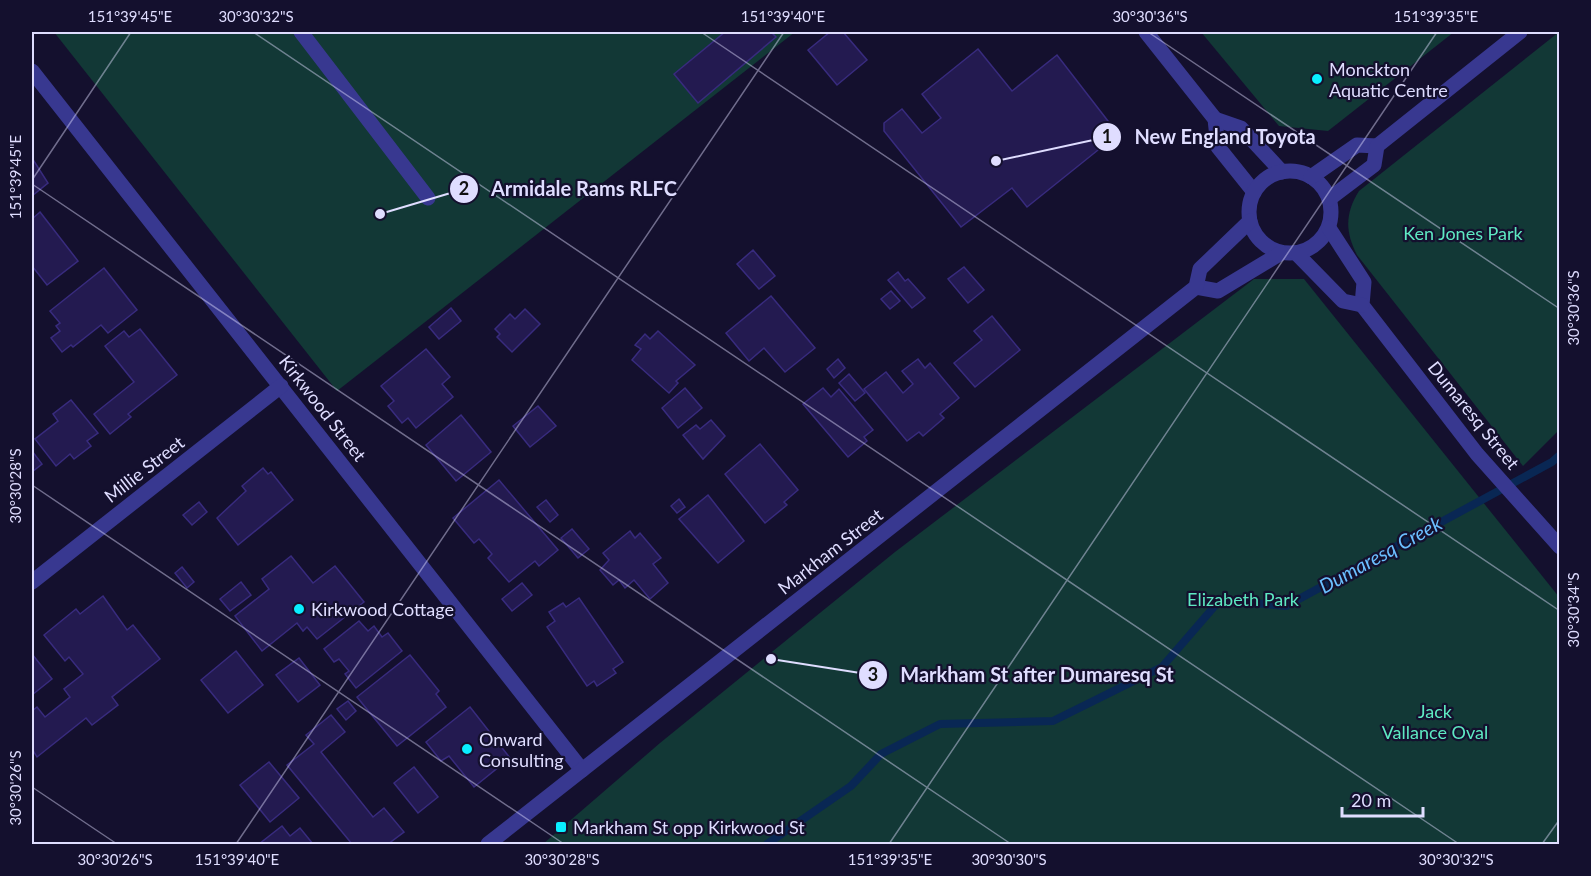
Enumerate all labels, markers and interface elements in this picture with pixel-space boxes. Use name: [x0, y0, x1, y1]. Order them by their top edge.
text: 151°39'45"E: [88, 7, 172, 25]
text: 30°30'32"S: [218, 7, 294, 25]
text: 151°39'40"E: [741, 7, 825, 25]
text: 30°30'36"S: [1112, 7, 1188, 25]
text: 151°39'35"E: [1394, 7, 1478, 25]
place label: Monckton Aquatic Centre: [1329, 58, 1448, 101]
marker: Monckton Aquatic Centre: [1310, 72, 1324, 86]
callout: New England Toyota: [1092, 118, 1328, 156]
text: New England Toyota: [1134, 124, 1316, 148]
text: 1: [1102, 125, 1112, 147]
text: 151°39'45"E: [6, 135, 24, 219]
callout: Armidale Rams RLFC: [449, 170, 689, 208]
text: Armidale Rams RLFC: [490, 176, 677, 200]
text: 2: [459, 177, 469, 199]
park label: Ken Jones Park: [1403, 222, 1524, 244]
text: 30°30'36"S: [1564, 270, 1582, 346]
street label: Kirkwood Street: [275, 351, 372, 466]
street label: Dumaresq Street: [1424, 356, 1525, 474]
street label: Millie Street: [100, 431, 189, 507]
text: 30°30'28"S: [6, 448, 24, 524]
street label: Markham Street: [773, 503, 887, 599]
water label: Dumaresq Creek: [1314, 510, 1446, 598]
text: 30°30'34"S: [1564, 572, 1582, 648]
park label: Elizabeth Park: [1187, 588, 1300, 610]
place label: Kirkwood Cottage: [311, 598, 454, 620]
marker: Kirkwood Cottage: [292, 602, 306, 616]
callout: Markham St after Dumaresq St: [858, 656, 1186, 694]
text: Markham St after Dumaresq St: [900, 662, 1174, 686]
text: 3: [868, 663, 878, 685]
park label: Jack Vallance Oval: [1382, 700, 1488, 743]
place label: Onward Consulting: [479, 728, 564, 771]
marker: Onward Consulting: [460, 742, 474, 756]
text: 30°30'26"S: [6, 750, 24, 826]
scale bar: [1342, 780, 1423, 818]
text: 20 m: [1351, 789, 1391, 811]
place label: Markham St opp Kirkwood St: [573, 816, 805, 838]
marker: Markham St opp Kirkwood St: [554, 820, 568, 834]
text: 30°30'26"S: [77, 850, 153, 868]
text: 151°39'40"E: [195, 850, 279, 868]
text: 30°30'28"S: [524, 850, 600, 868]
text: 151°39'35"E: [848, 850, 932, 868]
text: 30°30'30"S: [971, 850, 1047, 868]
text: 30°30'32"S: [1418, 850, 1494, 868]

